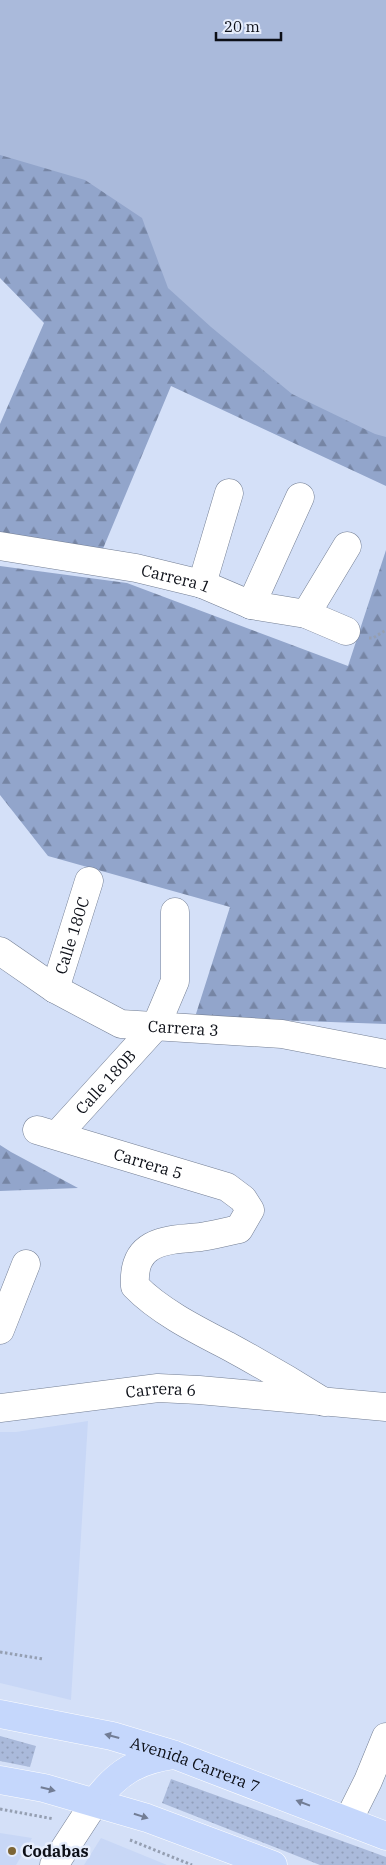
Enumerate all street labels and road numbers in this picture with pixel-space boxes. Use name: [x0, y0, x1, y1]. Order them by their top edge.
street label: Carrera 1: [139, 560, 214, 597]
street label: Calle 180C: [50, 894, 93, 977]
street label: Carrera 3: [147, 1016, 219, 1040]
street label: Calle 180B: [71, 1045, 140, 1118]
street label: Carrera 5: [111, 1144, 185, 1183]
street label: Carrera 6: [124, 1378, 197, 1402]
street label: Avenida Carrera 7: [128, 1732, 263, 1797]

